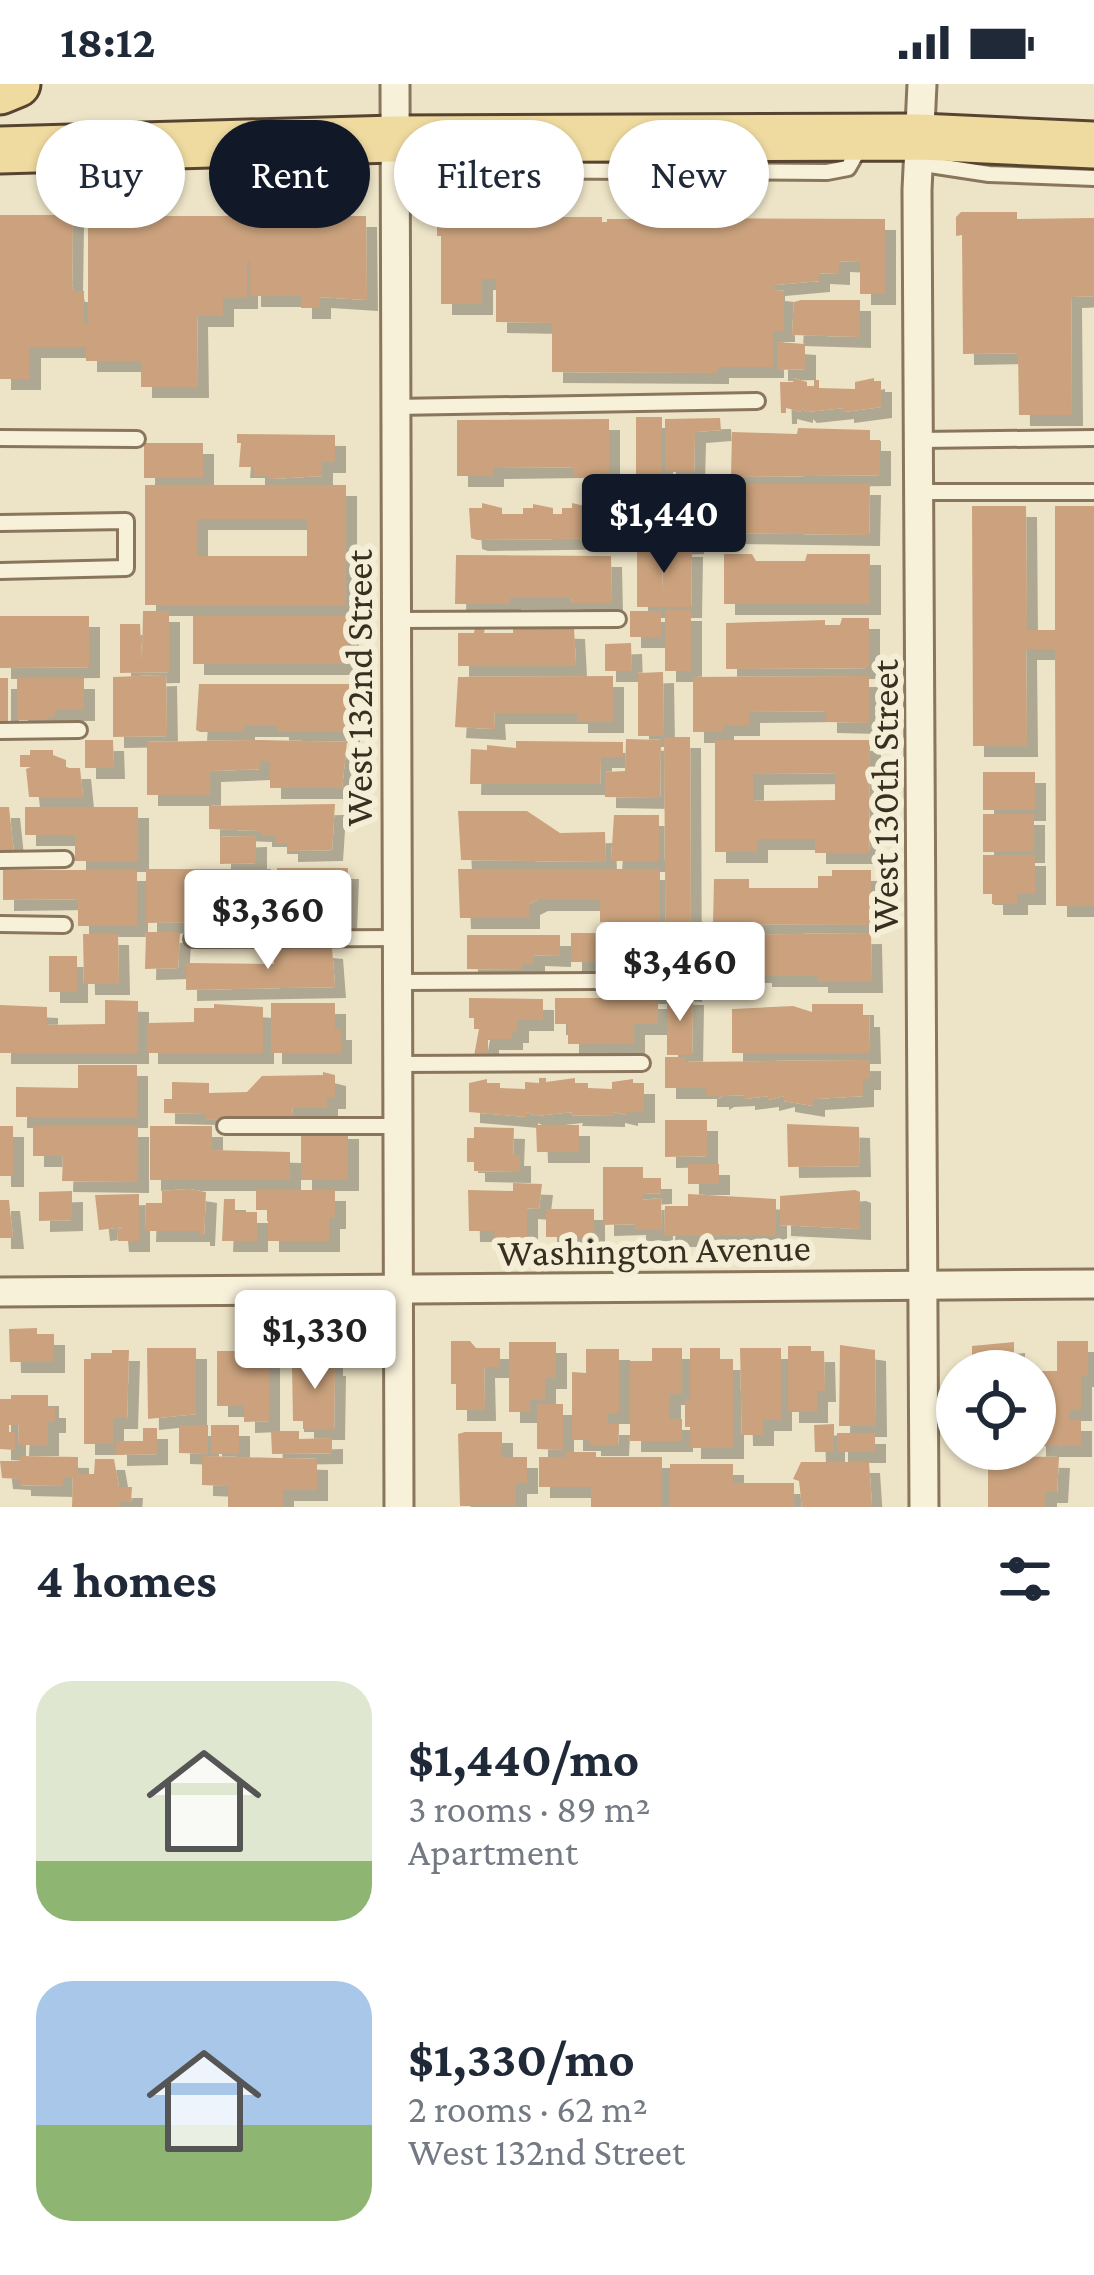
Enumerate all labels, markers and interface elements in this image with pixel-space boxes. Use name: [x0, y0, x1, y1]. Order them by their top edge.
text: 18:12: [60, 17, 155, 67]
chip: Buy: [36, 120, 185, 228]
chip: Rent: [209, 120, 370, 228]
chip: Filters: [394, 120, 584, 228]
chip: New: [608, 120, 769, 228]
pin: $1,440: [566, 474, 762, 576]
text: $1,440: [609, 491, 719, 534]
street label: West 132nd Street: [337, 548, 380, 826]
street label: West 130th Street: [863, 658, 906, 932]
pin: $3,360: [170, 870, 366, 972]
text: $3,360: [211, 887, 325, 930]
pin: $3,460: [582, 922, 778, 1024]
text: $3,460: [623, 939, 737, 982]
street label: Washington Avenue: [497, 1225, 811, 1275]
pin: $1,330: [217, 1290, 413, 1392]
text: $1,330: [262, 1307, 368, 1350]
map controls: [936, 1350, 1056, 1470]
button: locate: [936, 1350, 1056, 1470]
icon: filters: [992, 1546, 1058, 1612]
text: 4 homes: [36, 1551, 217, 1608]
icon: home: [132, 1729, 276, 1873]
text: $1,440/mo: [408, 1730, 639, 1787]
text: 3 rooms · 89 m²: [408, 1787, 651, 1830]
text: Apartment: [408, 1830, 578, 1873]
icon: home: [132, 2029, 276, 2173]
text: $1,330/mo: [408, 2030, 635, 2087]
text: 2 rooms · 62 m²: [408, 2087, 648, 2130]
text: West 132nd Street: [408, 2130, 685, 2173]

